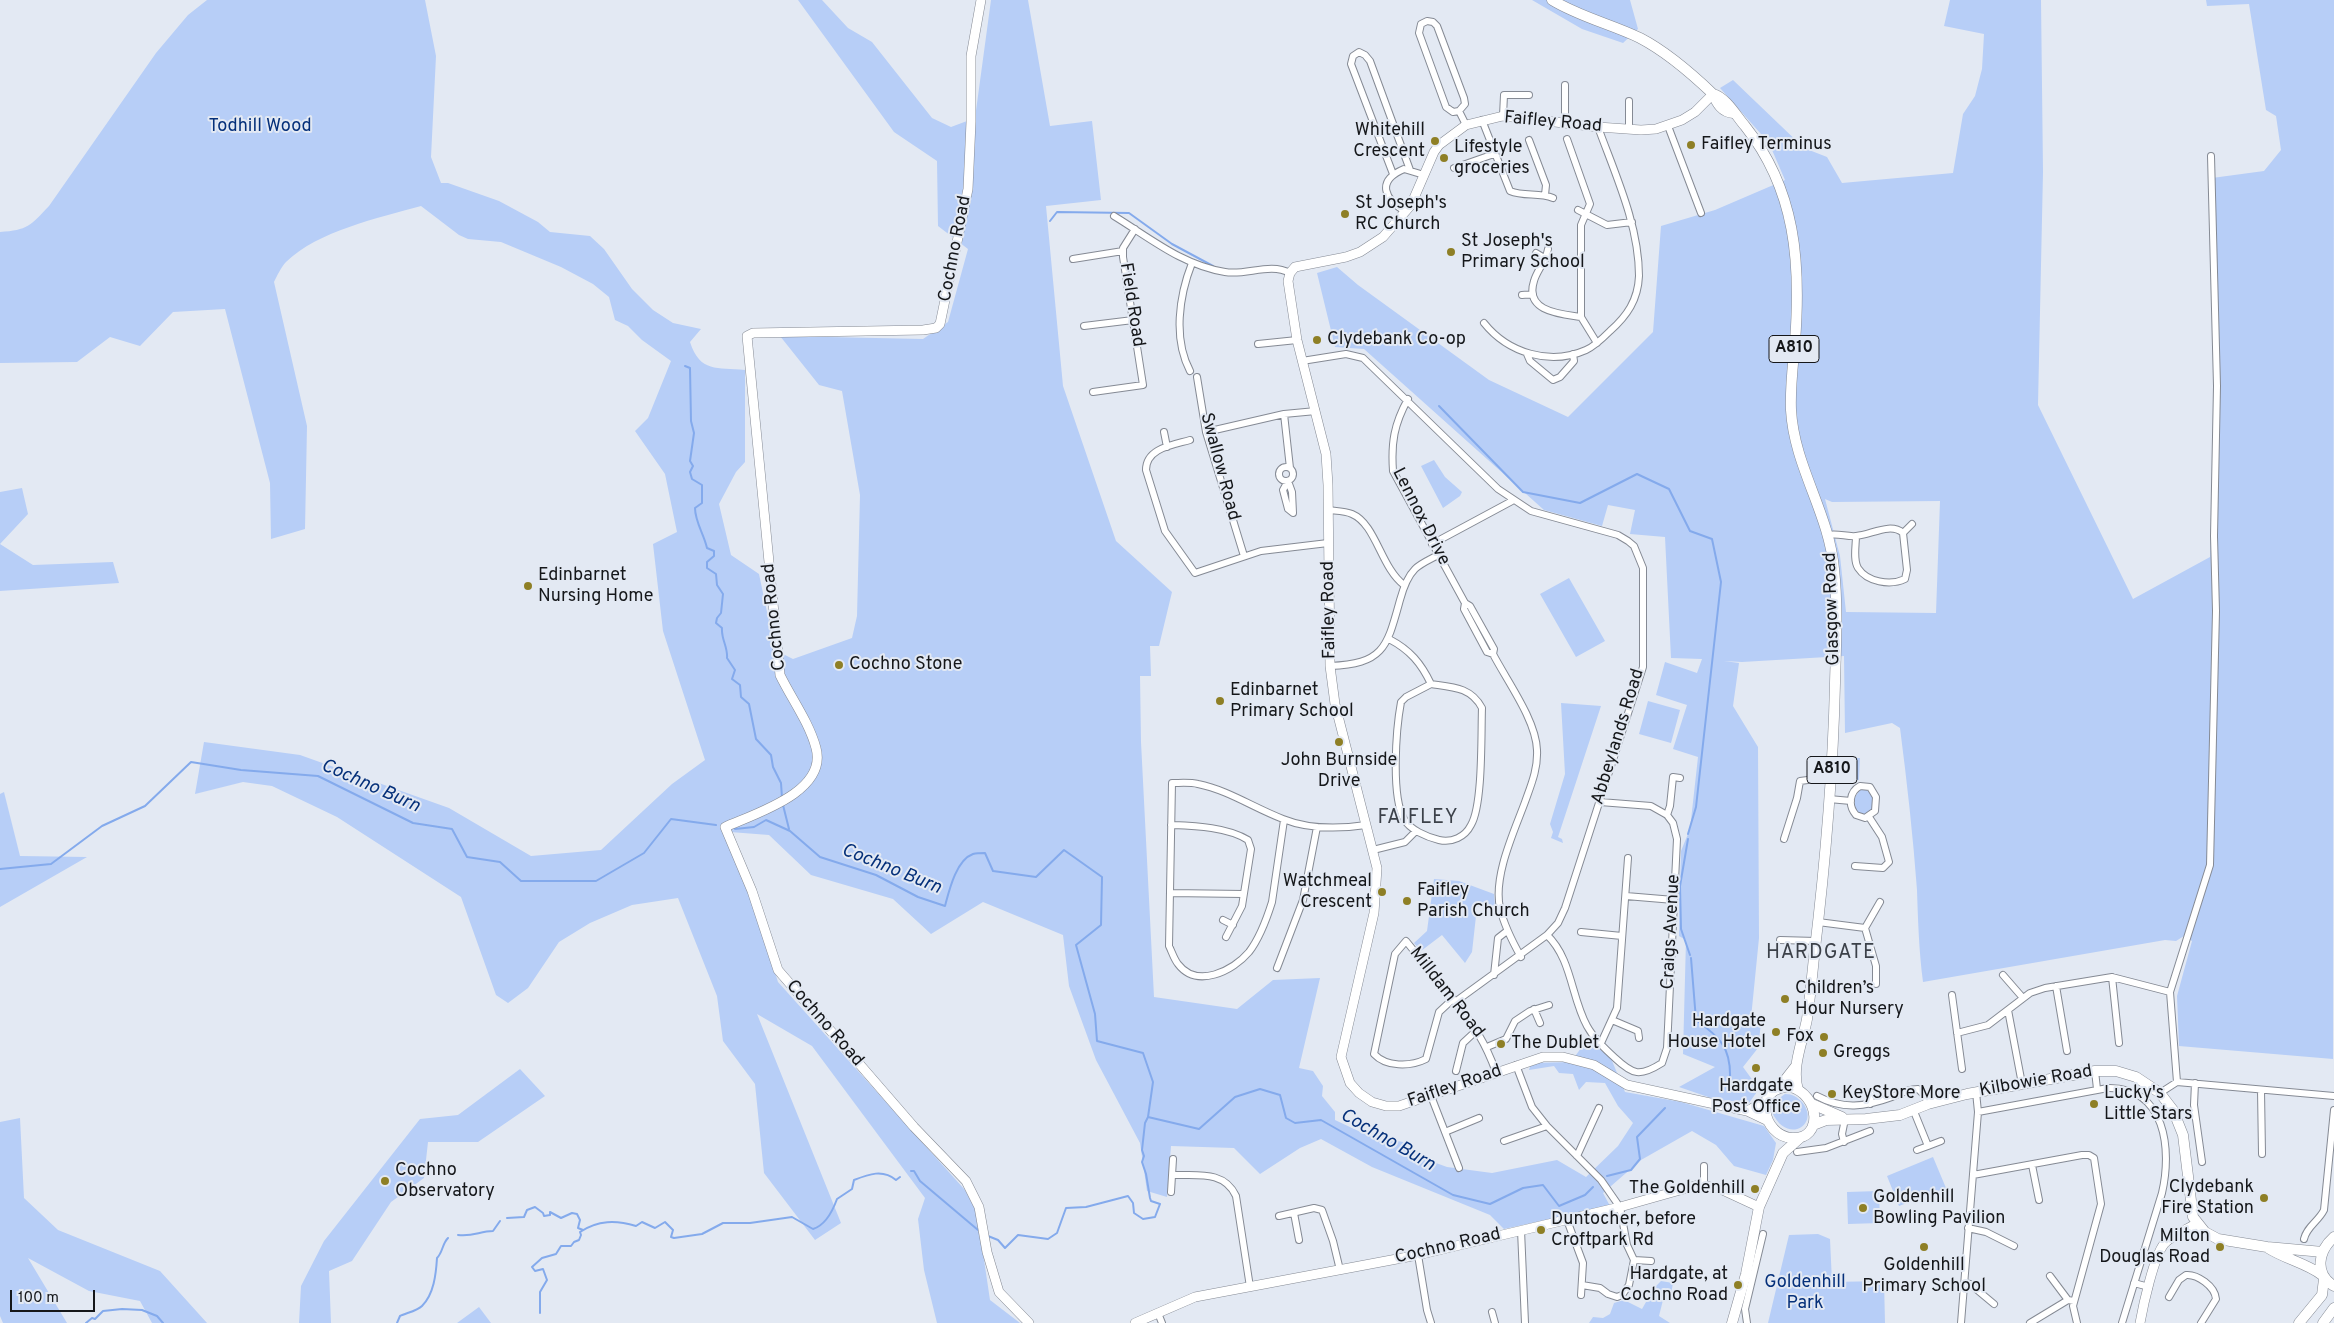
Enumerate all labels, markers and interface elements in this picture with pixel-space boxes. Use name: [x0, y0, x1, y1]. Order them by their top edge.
street label: Faifley Road: [1503, 108, 1603, 138]
park label: Todhill Wood: [208, 116, 312, 138]
place label: Whitehill Crescent: [1353, 120, 1425, 162]
place label: Faifley Terminus: [1701, 134, 1832, 156]
marker: Whitehill Crescent: [1429, 135, 1441, 147]
place label: Lifestyle groceries: [1454, 137, 1530, 180]
marker: Faifley Terminus: [1685, 139, 1697, 151]
marker: Lifestyle groceries: [1438, 152, 1450, 164]
place label: St Joseph's RC Church: [1355, 193, 1447, 235]
street label: Cochno Road: [935, 194, 977, 304]
marker: St Joseph's RC Church: [1339, 208, 1351, 220]
place label: St Joseph's Primary School: [1461, 231, 1585, 274]
marker: St Joseph's Primary School: [1445, 246, 1457, 258]
street label: Field Road: [1114, 261, 1148, 349]
place label: Clydebank Co-op: [1327, 329, 1466, 351]
marker: Clydebank Co-op: [1311, 334, 1323, 346]
road number: A810: [1769, 336, 1819, 362]
street label: Swallow Road: [1194, 411, 1244, 523]
street label: Lennox Drive: [1386, 465, 1454, 569]
street label: Glasgow Road: [1820, 552, 1846, 666]
street label: Faifley Road: [1318, 561, 1342, 659]
street label: Cochno Road: [759, 562, 791, 672]
place label: Edinbarnet Nursing Home: [538, 565, 653, 608]
marker: Edinbarnet Nursing Home: [522, 580, 534, 592]
place label: Cochno Stone: [849, 654, 962, 676]
marker: Cochno Stone: [833, 659, 845, 671]
street label: Abbeylands Road: [1588, 666, 1650, 808]
place label: Edinbarnet Primary School: [1230, 680, 1354, 722]
marker: Edinbarnet Primary School: [1214, 695, 1226, 707]
marker: John Burnside Drive: [1333, 736, 1345, 748]
place label: John Burnside Drive: [1281, 750, 1397, 792]
water label: Cochno Burn: [317, 755, 423, 819]
road number: A810: [1807, 756, 1857, 784]
district label: FAIFLEY: [1377, 807, 1459, 831]
water label: Cochno Burn: [838, 840, 944, 900]
place label: Watchmeal Crescent: [1283, 871, 1372, 914]
street label: Craigs Avenue: [1658, 874, 1686, 990]
place label: Faifley Parish Church: [1417, 880, 1530, 922]
marker: Watchmeal Crescent: [1376, 886, 1388, 898]
marker: Faifley Parish Church: [1401, 895, 1413, 907]
district label: HARDGATE: [1765, 942, 1877, 966]
street label: Milldam Road: [1404, 943, 1488, 1043]
street label: Cochno Road: [780, 976, 868, 1072]
place label: Children’s Hour Nursery: [1795, 978, 1904, 1021]
marker: Children’s Hour Nursery: [1779, 993, 1791, 1005]
place label: Hardgate House Hotel: [1667, 1011, 1766, 1054]
marker: Hardgate House Hotel: [1770, 1026, 1782, 1038]
place label: Fox: [1786, 1026, 1814, 1048]
marker: Fox: [1818, 1031, 1830, 1043]
place label: The Dublet: [1511, 1033, 1599, 1055]
marker: The Dublet: [1495, 1038, 1507, 1050]
place label: Greggs: [1833, 1042, 1891, 1064]
marker: Greggs: [1817, 1047, 1829, 1059]
street label: Faifley Road: [1405, 1061, 1505, 1113]
street label: Kilbowie Road: [1978, 1061, 2094, 1103]
marker: Hardgate Post Office: [1750, 1062, 1762, 1074]
place label: Hardgate Post Office: [1711, 1076, 1801, 1118]
place label: KeyStore More: [1842, 1083, 1960, 1105]
place label: Lucky's Little Stars: [2104, 1083, 2192, 1126]
marker: KeyStore More: [1826, 1088, 1838, 1100]
marker: Lucky's Little Stars: [2088, 1098, 2100, 1110]
water label: Cochno Burn: [1335, 1105, 1439, 1177]
place label: Cochno Observatory: [395, 1160, 495, 1202]
marker: Cochno Observatory: [379, 1175, 391, 1187]
place label: Clydebank Fire Station: [2161, 1177, 2254, 1220]
place label: The Goldenhill: [1629, 1178, 1745, 1200]
marker: The Goldenhill: [1749, 1183, 1761, 1195]
place label: Goldenhill Bowling Pavilion: [1873, 1187, 2005, 1230]
marker: Clydebank Fire Station: [2258, 1192, 2270, 1204]
marker: Goldenhill Bowling Pavilion: [1857, 1202, 1869, 1214]
place label: Duntocher, before Croftpark Rd: [1551, 1209, 1696, 1252]
street label: Cochno Road: [1393, 1224, 1503, 1270]
marker: Duntocher, before Croftpark Rd: [1535, 1224, 1547, 1236]
place label: Milton Douglas Road: [2099, 1226, 2210, 1268]
marker: Goldenhill Primary School: [1918, 1241, 1930, 1253]
marker: Milton Douglas Road: [2214, 1241, 2226, 1253]
place label: Goldenhill Primary School: [1862, 1255, 1986, 1298]
place label: Hardgate, at Cochno Road: [1620, 1264, 1728, 1306]
park label: Goldenhill Park: [1764, 1272, 1846, 1315]
marker: Hardgate, at Cochno Road: [1732, 1279, 1744, 1291]
scale bar: [12, 1280, 98, 1312]
text: 100 m: [18, 1289, 59, 1308]

